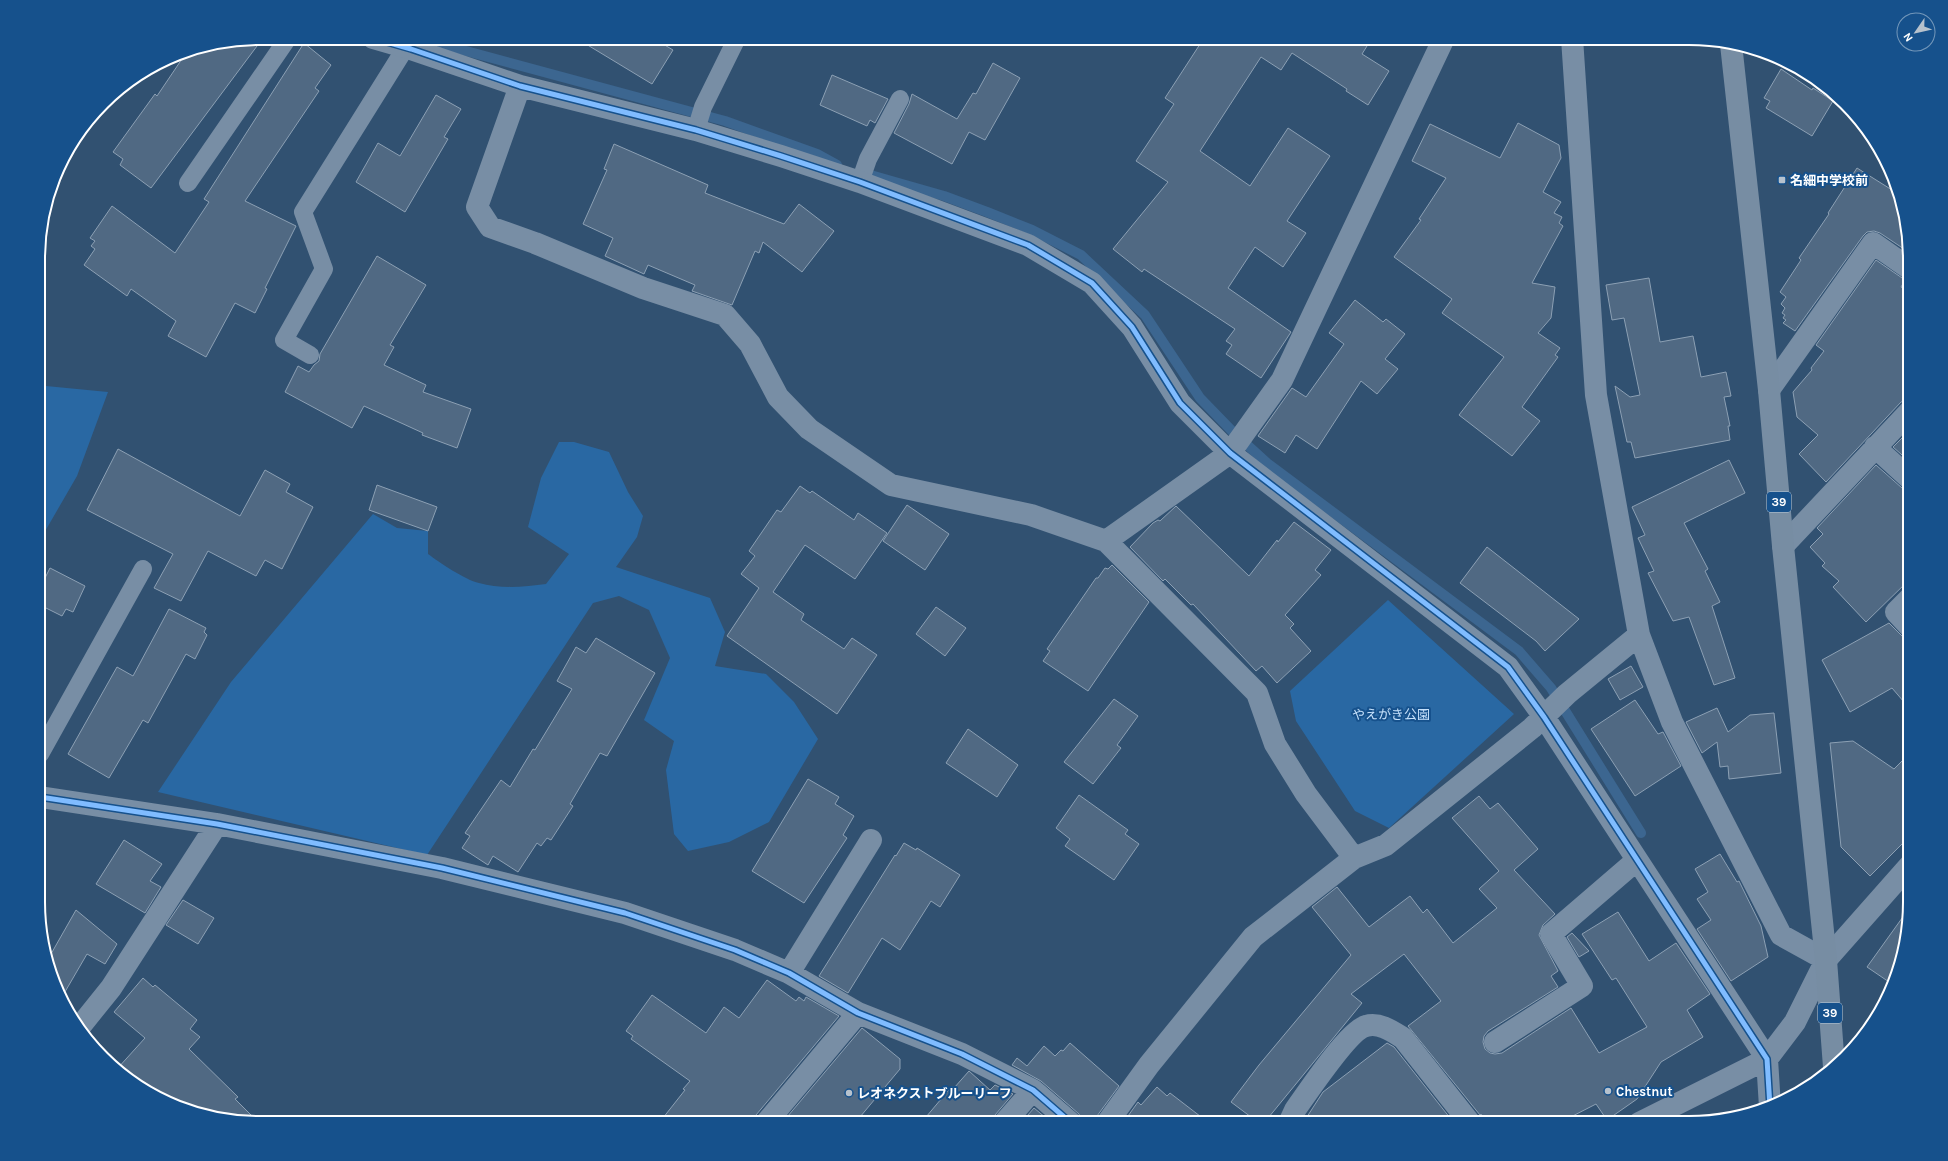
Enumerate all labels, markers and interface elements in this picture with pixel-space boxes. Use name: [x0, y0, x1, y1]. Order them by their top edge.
north arrow: [1896, 12, 1936, 52]
text: N: [1901, 30, 1916, 44]
place label: 名細中学校前: [1790, 173, 1868, 188]
marker: 名細中学校前: [1777, 175, 1787, 185]
road number: 39: [1767, 492, 1791, 512]
park label: やえがき公園: [1352, 707, 1430, 722]
road number: 39: [1818, 1003, 1842, 1023]
place label: Chestnut: [1616, 1084, 1673, 1099]
place label: レオネクストブルーリーフ: [857, 1086, 1012, 1101]
marker: Chestnut: [1603, 1086, 1613, 1096]
marker: レオネクストブルーリーフ: [844, 1088, 854, 1098]

